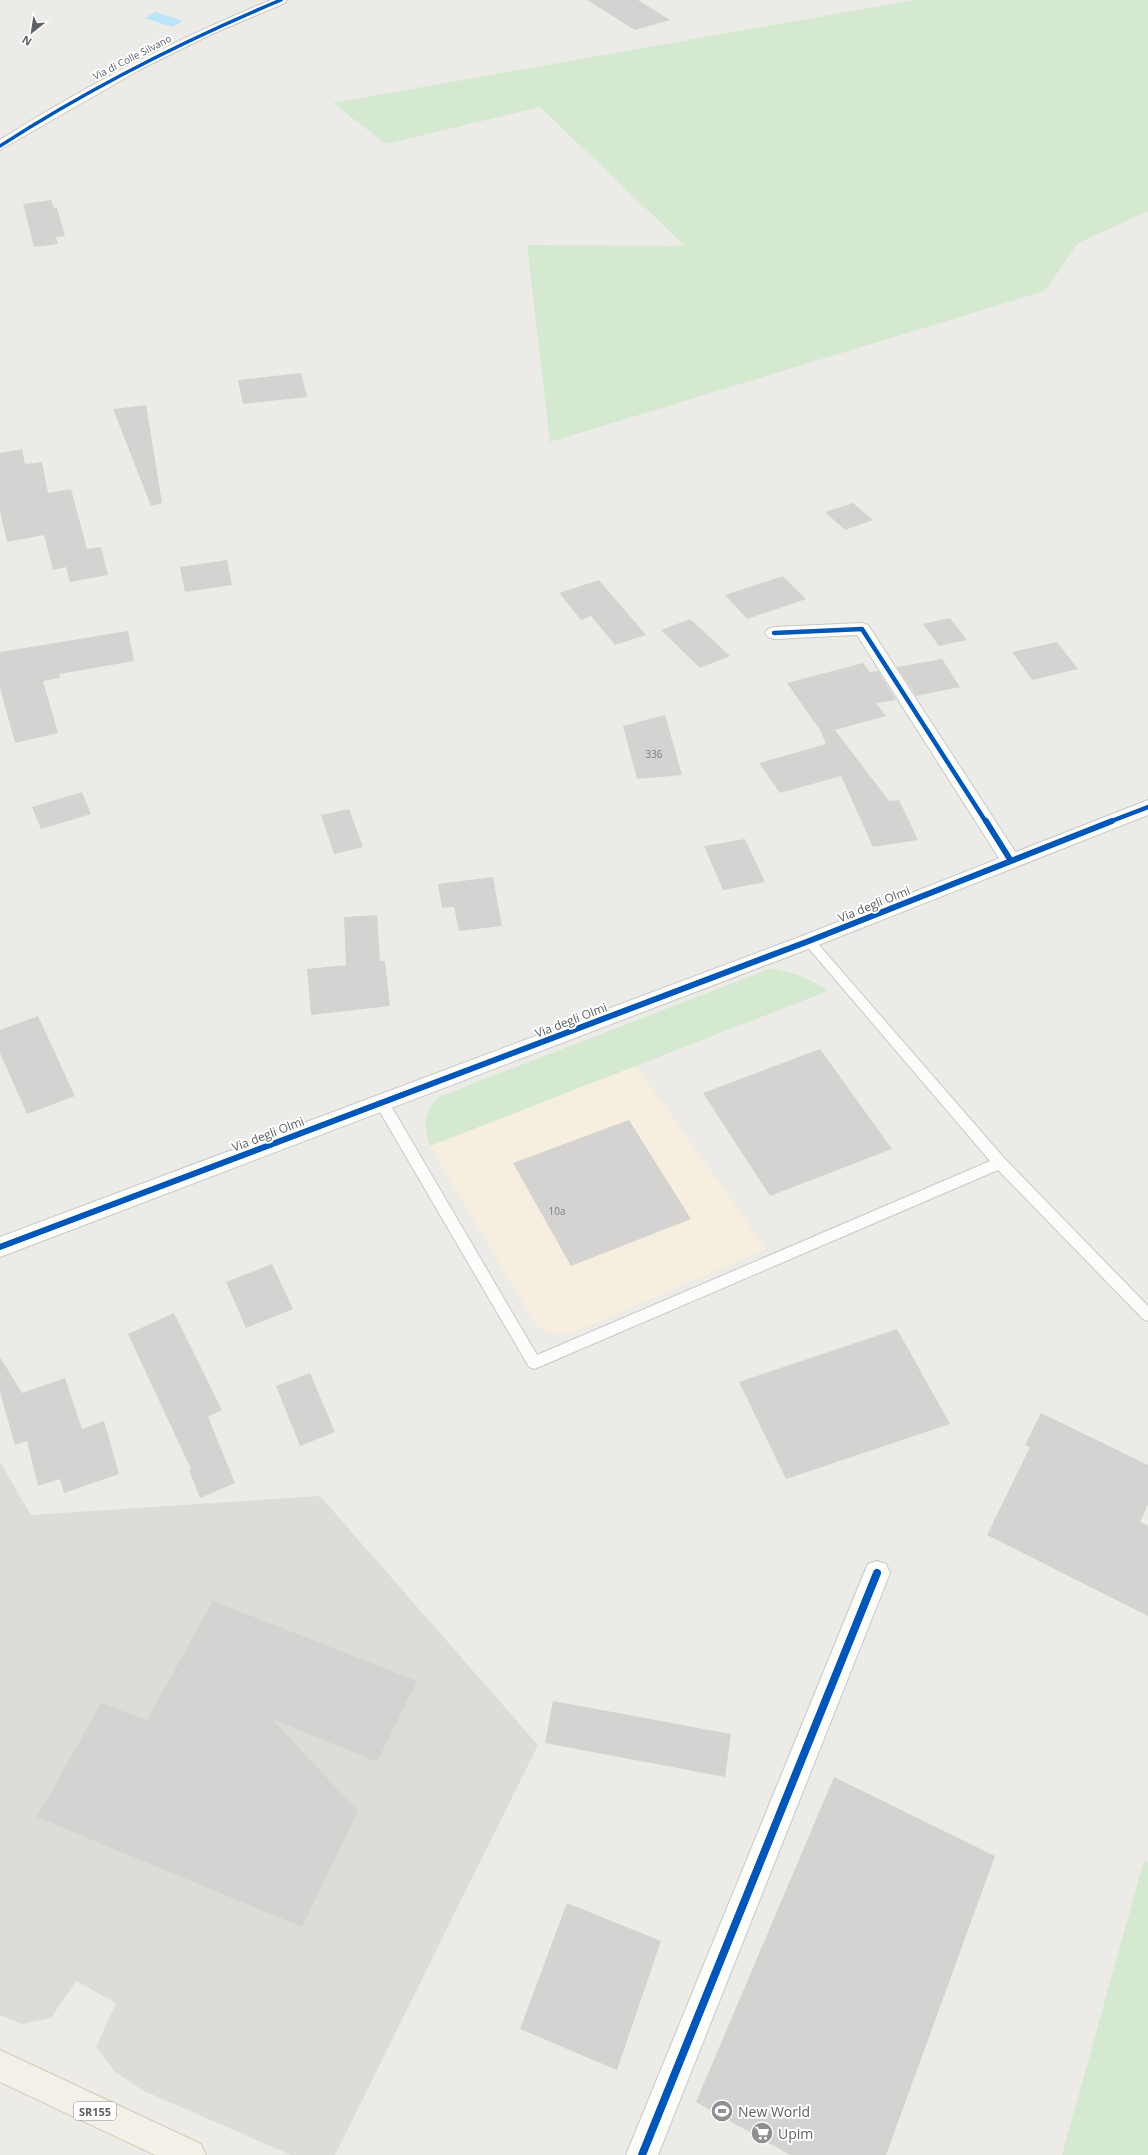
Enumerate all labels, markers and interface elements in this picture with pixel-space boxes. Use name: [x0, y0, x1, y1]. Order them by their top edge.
north arrow: [12, 12, 52, 52]
street label: Via di Colle Silvano: [90, 31, 174, 83]
text: N: [19, 32, 34, 50]
house number: 336: [645, 747, 663, 761]
street label: Via degli Olmi: [835, 882, 913, 926]
street label: Via degli Olmi: [532, 998, 610, 1042]
street label: Via degli Olmi: [229, 1112, 307, 1156]
house number: 10a: [549, 1204, 566, 1218]
sports icon: New World: [709, 2098, 735, 2124]
road number: SR155: [74, 2102, 116, 2120]
place label: New World: [738, 2102, 810, 2121]
supermarket icon: Upim: [749, 2120, 775, 2146]
place label: Upim: [778, 2124, 813, 2143]

